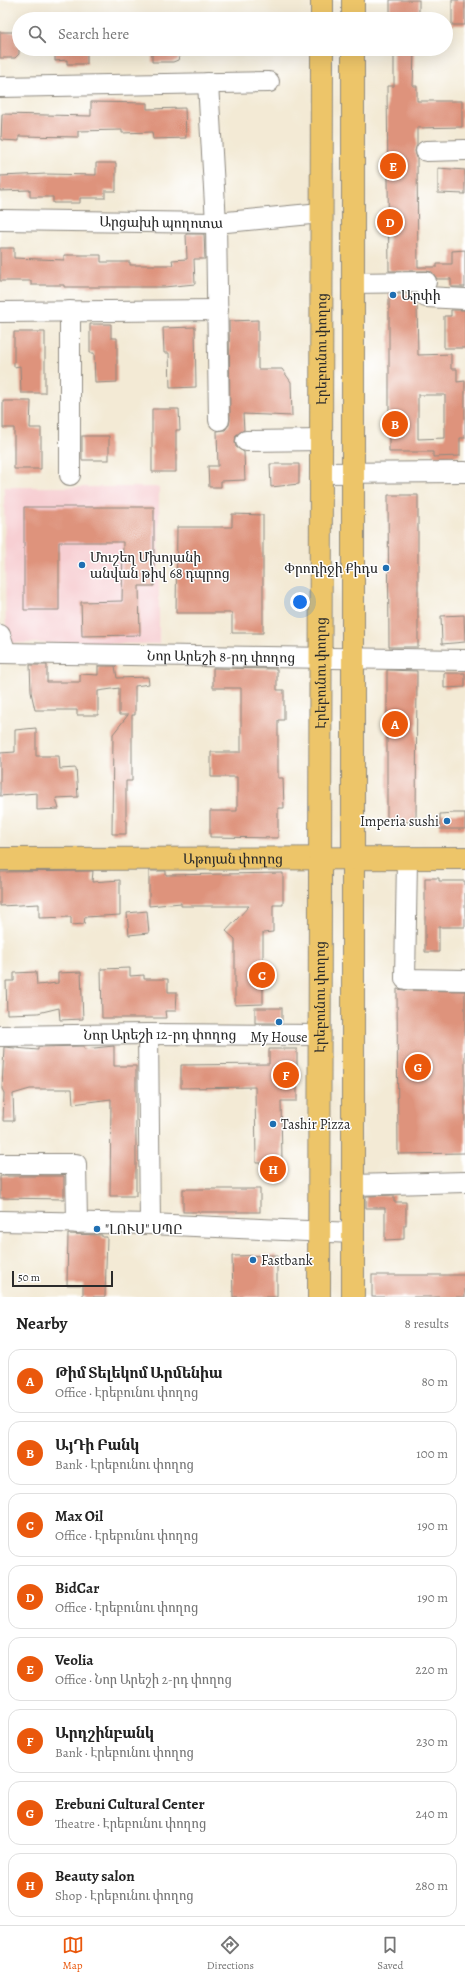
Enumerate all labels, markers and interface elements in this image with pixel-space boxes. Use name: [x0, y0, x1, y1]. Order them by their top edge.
search box: [12, 12, 453, 56]
icon: search: [26, 23, 48, 45]
text: Search here: [58, 24, 129, 44]
pin: E: [380, 151, 406, 181]
pin: D: [377, 207, 403, 237]
street label: Արցախի պողոտա: [99, 212, 224, 233]
place label: Արփի: [401, 286, 441, 305]
marker: Արփի: [388, 290, 398, 300]
street label: Էրեբունու փողոց: [312, 293, 331, 405]
pin: B: [382, 409, 408, 439]
place label: Մուշեղ Մխոյանի անվան թիվ 68 դպրոց: [90, 548, 230, 583]
place label: Փրոդիջի Քիդս: [284, 559, 378, 578]
marker: Մուշեղ Մխոյանի անվան թիվ 68 դպրոց: [77, 560, 87, 570]
marker: Փրոդիջի Քիդս: [381, 563, 391, 573]
your location: [290, 592, 310, 612]
street label: Էրեբունու փողոց: [311, 617, 331, 729]
street label: Նոր Արեշի 8-րդ փողոց: [147, 646, 295, 667]
pin: A: [382, 709, 408, 739]
place label: Imperia sushi: [360, 812, 439, 831]
marker: Imperia sushi: [442, 816, 452, 826]
street label: Աթոյան փողոց: [183, 849, 283, 869]
street label: Էրեբունու փողոց: [311, 941, 330, 1053]
pin: C: [249, 960, 275, 990]
marker: My House: [274, 1017, 284, 1027]
street label: Նոր Արեշի 12-րդ փողոց: [83, 1025, 237, 1045]
place label: My House: [250, 1028, 308, 1047]
pin: G: [405, 1052, 431, 1082]
pin: F: [273, 1060, 299, 1090]
place label: Tashir Pizza: [281, 1115, 351, 1134]
marker: Tashir Pizza: [268, 1119, 278, 1129]
pin: H: [260, 1154, 286, 1184]
place label: "ԼՈՒՍ" ՍՊԸ: [105, 1220, 183, 1239]
marker: "ԼՈՒՍ" ՍՊԸ: [92, 1224, 102, 1234]
place label: Fastbank: [261, 1251, 313, 1270]
marker: Fastbank: [248, 1255, 258, 1265]
scale bar: [12, 1269, 113, 1288]
text: 50 m: [18, 1270, 40, 1285]
text: Nearby: [16, 1312, 67, 1335]
text: 8 results: [405, 1315, 449, 1332]
text: Թիմ Տելեկոմ Արմենիա: [55, 1363, 223, 1383]
text: A: [26, 1373, 34, 1390]
text: 80 m: [421, 1373, 448, 1390]
text: Office · Էրեբունու փողոց: [55, 1384, 198, 1401]
text: ԱյԴի Բանկ: [55, 1435, 139, 1455]
text: B: [26, 1445, 34, 1462]
text: 100 m: [416, 1445, 448, 1462]
text: Bank · Էրեբունու փողոց: [55, 1456, 194, 1473]
text: Max Oil: [55, 1506, 103, 1526]
text: C: [26, 1517, 34, 1534]
text: 190 m: [417, 1517, 448, 1534]
text: Office · Էրեբունու փողոց: [55, 1527, 198, 1544]
text: BidCar: [55, 1578, 99, 1598]
text: D: [25, 1589, 35, 1606]
text: 190 m: [417, 1589, 448, 1606]
text: Office · Էրեբունու փողոց: [55, 1599, 198, 1616]
text: Veolia: [55, 1650, 94, 1670]
text: E: [26, 1661, 34, 1678]
text: 220 m: [415, 1661, 448, 1678]
text: Office · Նոր Արեշի 2-րդ փողոց: [55, 1671, 232, 1688]
text: Արդշինբանկ: [55, 1723, 154, 1743]
text: F: [27, 1733, 33, 1750]
text: 230 m: [416, 1733, 448, 1750]
text: Bank · Էրեբունու փողոց: [55, 1744, 194, 1761]
text: Erebuni Cultural Center: [55, 1794, 205, 1814]
text: G: [26, 1805, 34, 1822]
text: 240 m: [416, 1805, 448, 1822]
text: Theatre · Էրեբունու փողոց: [55, 1815, 206, 1832]
text: Beauty salon: [55, 1866, 135, 1886]
text: H: [25, 1877, 35, 1894]
text: 280 m: [415, 1877, 448, 1894]
text: Shop · Էրեբունու փողոց: [55, 1887, 194, 1904]
tab: Map: [62, 1934, 84, 1973]
tab: Directions: [207, 1934, 254, 1973]
tab: Saved: [377, 1934, 403, 1973]

